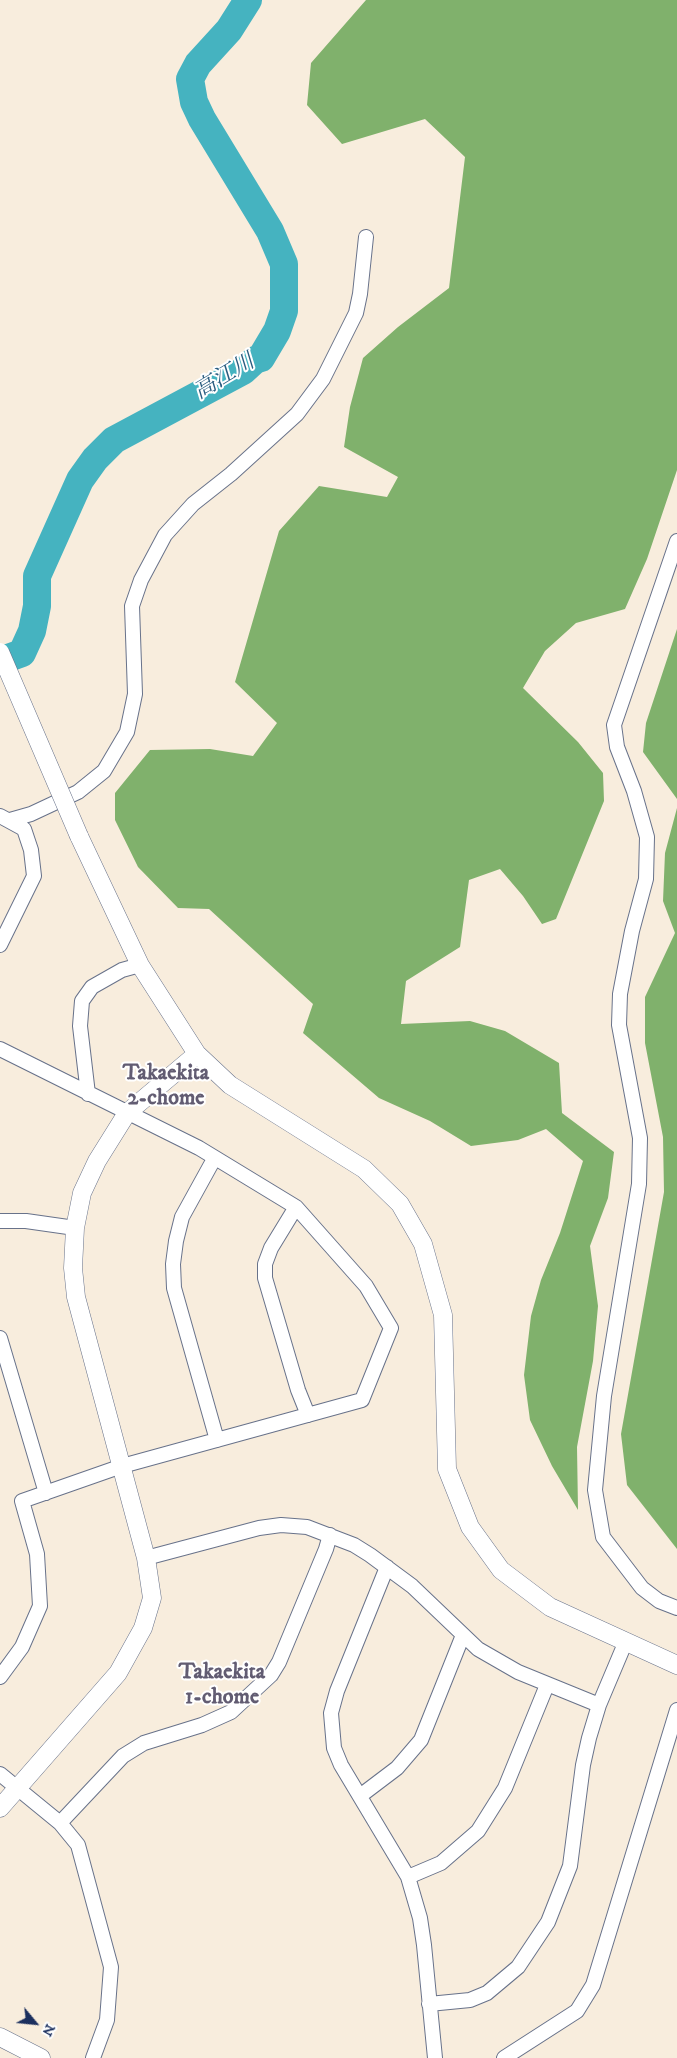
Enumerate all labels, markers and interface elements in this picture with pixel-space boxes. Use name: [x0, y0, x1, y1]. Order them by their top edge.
water label: 高江川: [190, 350, 260, 406]
district label: Takaekita 2-chome: [123, 1061, 209, 1112]
district label: Takaekita 1-chome: [179, 1660, 265, 1712]
north arrow: [10, 1998, 60, 2048]
text: N: [38, 2021, 59, 2039]

